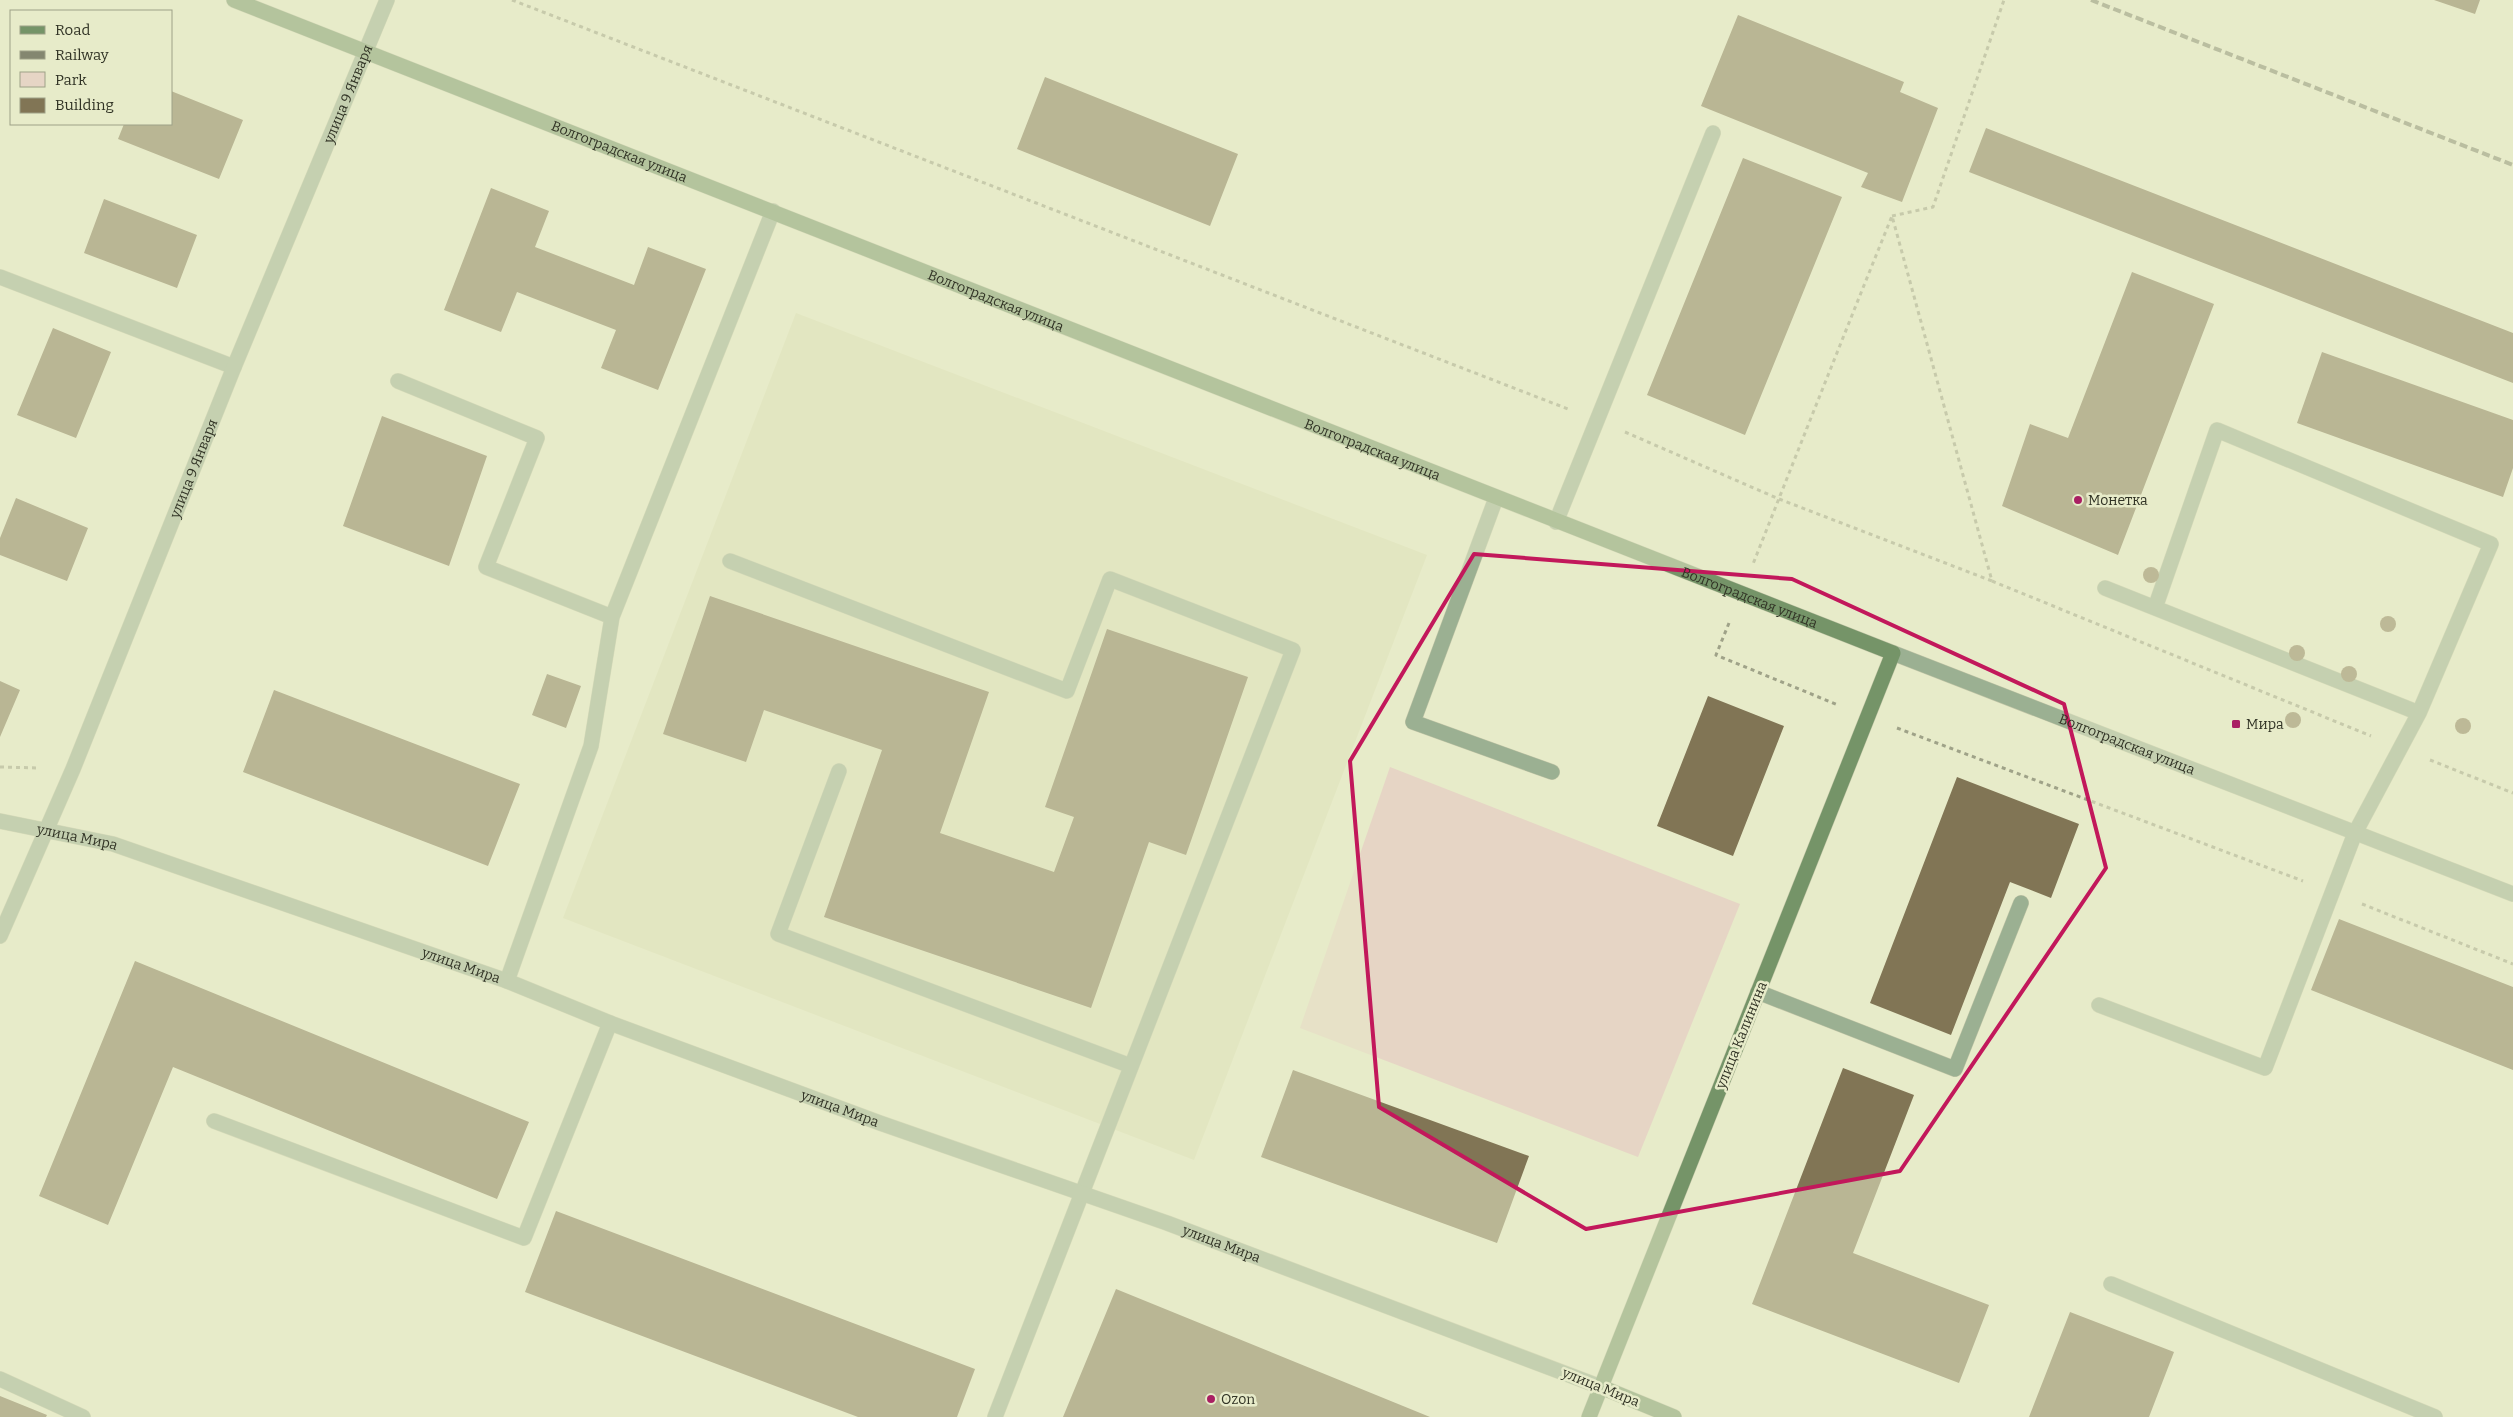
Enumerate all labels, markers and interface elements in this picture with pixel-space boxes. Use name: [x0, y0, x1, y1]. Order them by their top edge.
legend: [10, 10, 172, 125]
text: Road: [55, 21, 90, 39]
street label: улица 9 Января: [320, 42, 376, 147]
text: Railway: [55, 46, 109, 64]
text: Park: [55, 71, 87, 89]
text: Building: [55, 96, 114, 114]
street label: Волгоградская улица: [549, 117, 690, 186]
street label: Волгоградская улица: [925, 266, 1066, 336]
street label: Волгоградская улица: [1302, 415, 1443, 485]
street label: улица 9 Января: [166, 416, 221, 522]
place label: Монетка: [2088, 492, 2148, 509]
marker: Монетка: [2072, 494, 2084, 506]
street label: Волгоградская улица: [1679, 564, 1820, 632]
street label: Волгоградская улица: [2056, 710, 2198, 779]
place label: Мира: [2246, 716, 2284, 733]
marker: Мира: [2230, 718, 2242, 730]
street label: улица Мира: [34, 821, 120, 854]
street label: улица Мира: [419, 944, 503, 987]
street label: улица Калинина: [1712, 979, 1771, 1092]
street label: улица Мира: [798, 1086, 882, 1131]
street label: улица Мира: [1179, 1221, 1263, 1267]
street label: улица Мира: [1559, 1364, 1642, 1411]
place label: Ozon: [1221, 1391, 1255, 1408]
marker: Ozon: [1205, 1393, 1217, 1405]

